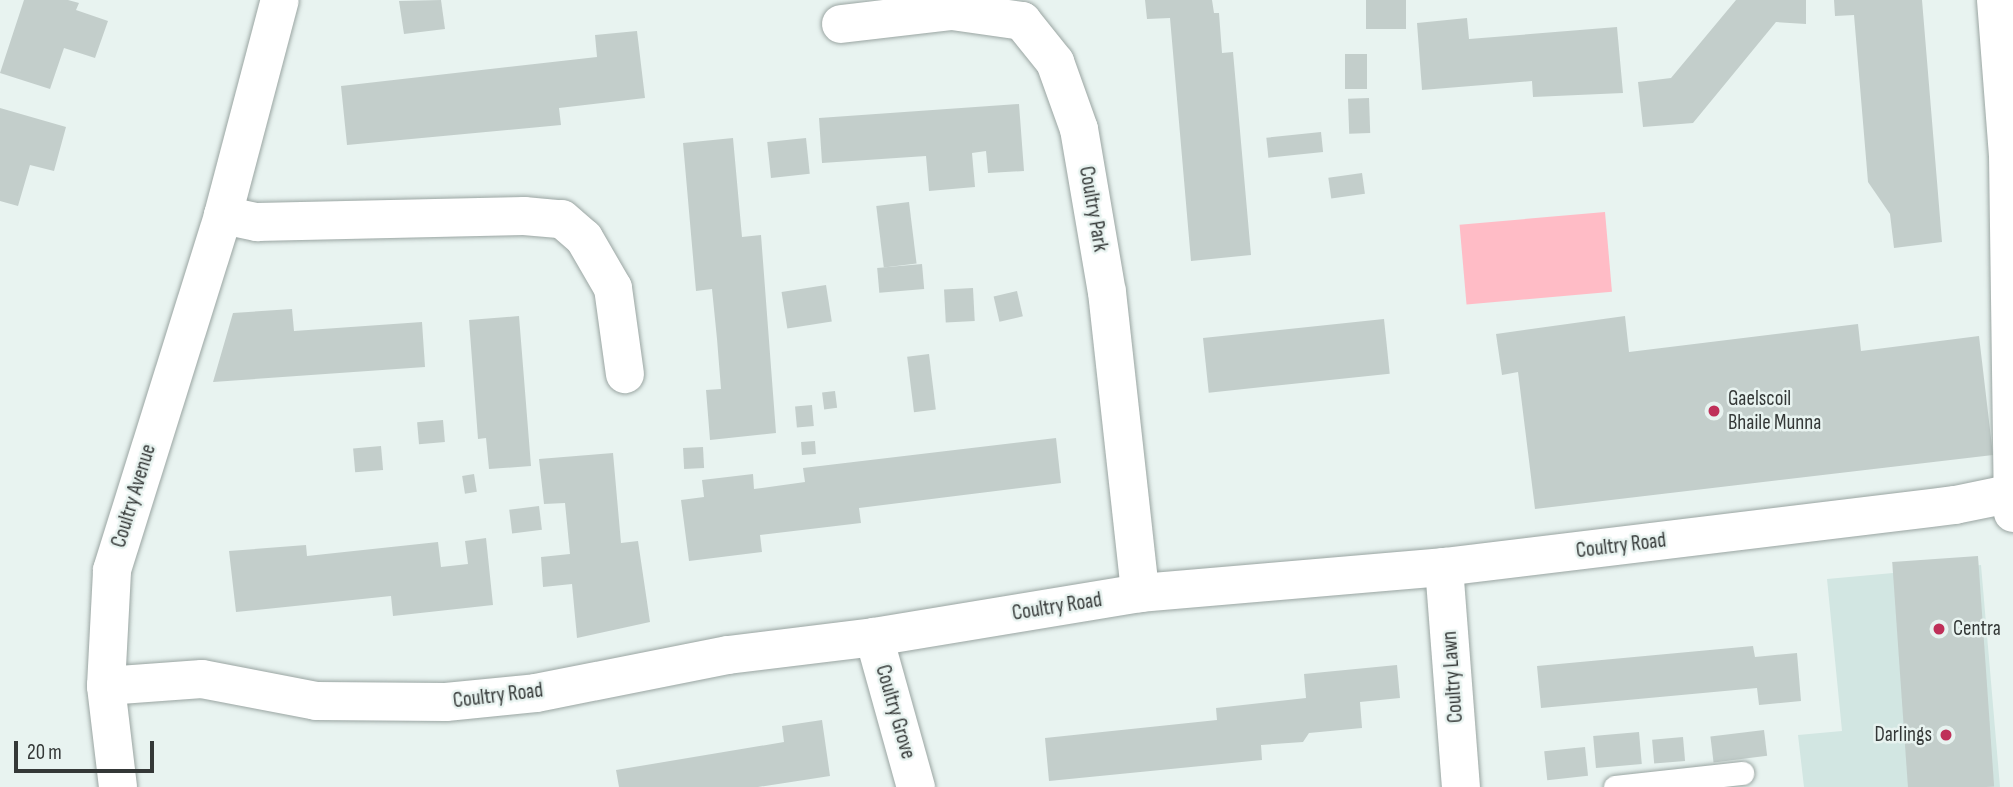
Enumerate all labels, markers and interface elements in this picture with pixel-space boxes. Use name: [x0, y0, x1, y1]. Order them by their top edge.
street label: Coultry Park: [1073, 164, 1113, 254]
place label: Gaelscoil Bhaile Munna: [1728, 386, 1821, 436]
marker: Gaelscoil Bhaile Munna: [1706, 403, 1722, 419]
street label: Coultry Avenue: [106, 441, 162, 551]
street label: Coultry Road: [1575, 528, 1667, 564]
street label: Coultry Road: [1010, 587, 1104, 627]
place label: Centra: [1953, 616, 2001, 642]
marker: Centra: [1931, 621, 1947, 637]
street label: Coultry Lawn: [1437, 630, 1469, 724]
street label: Coultry Grove: [870, 662, 920, 762]
street label: Coultry Road: [452, 678, 544, 714]
place label: Darlings: [1875, 722, 1932, 748]
marker: Darlings: [1938, 727, 1954, 743]
scale bar: [18, 728, 158, 772]
text: 20 m: [27, 740, 62, 765]

